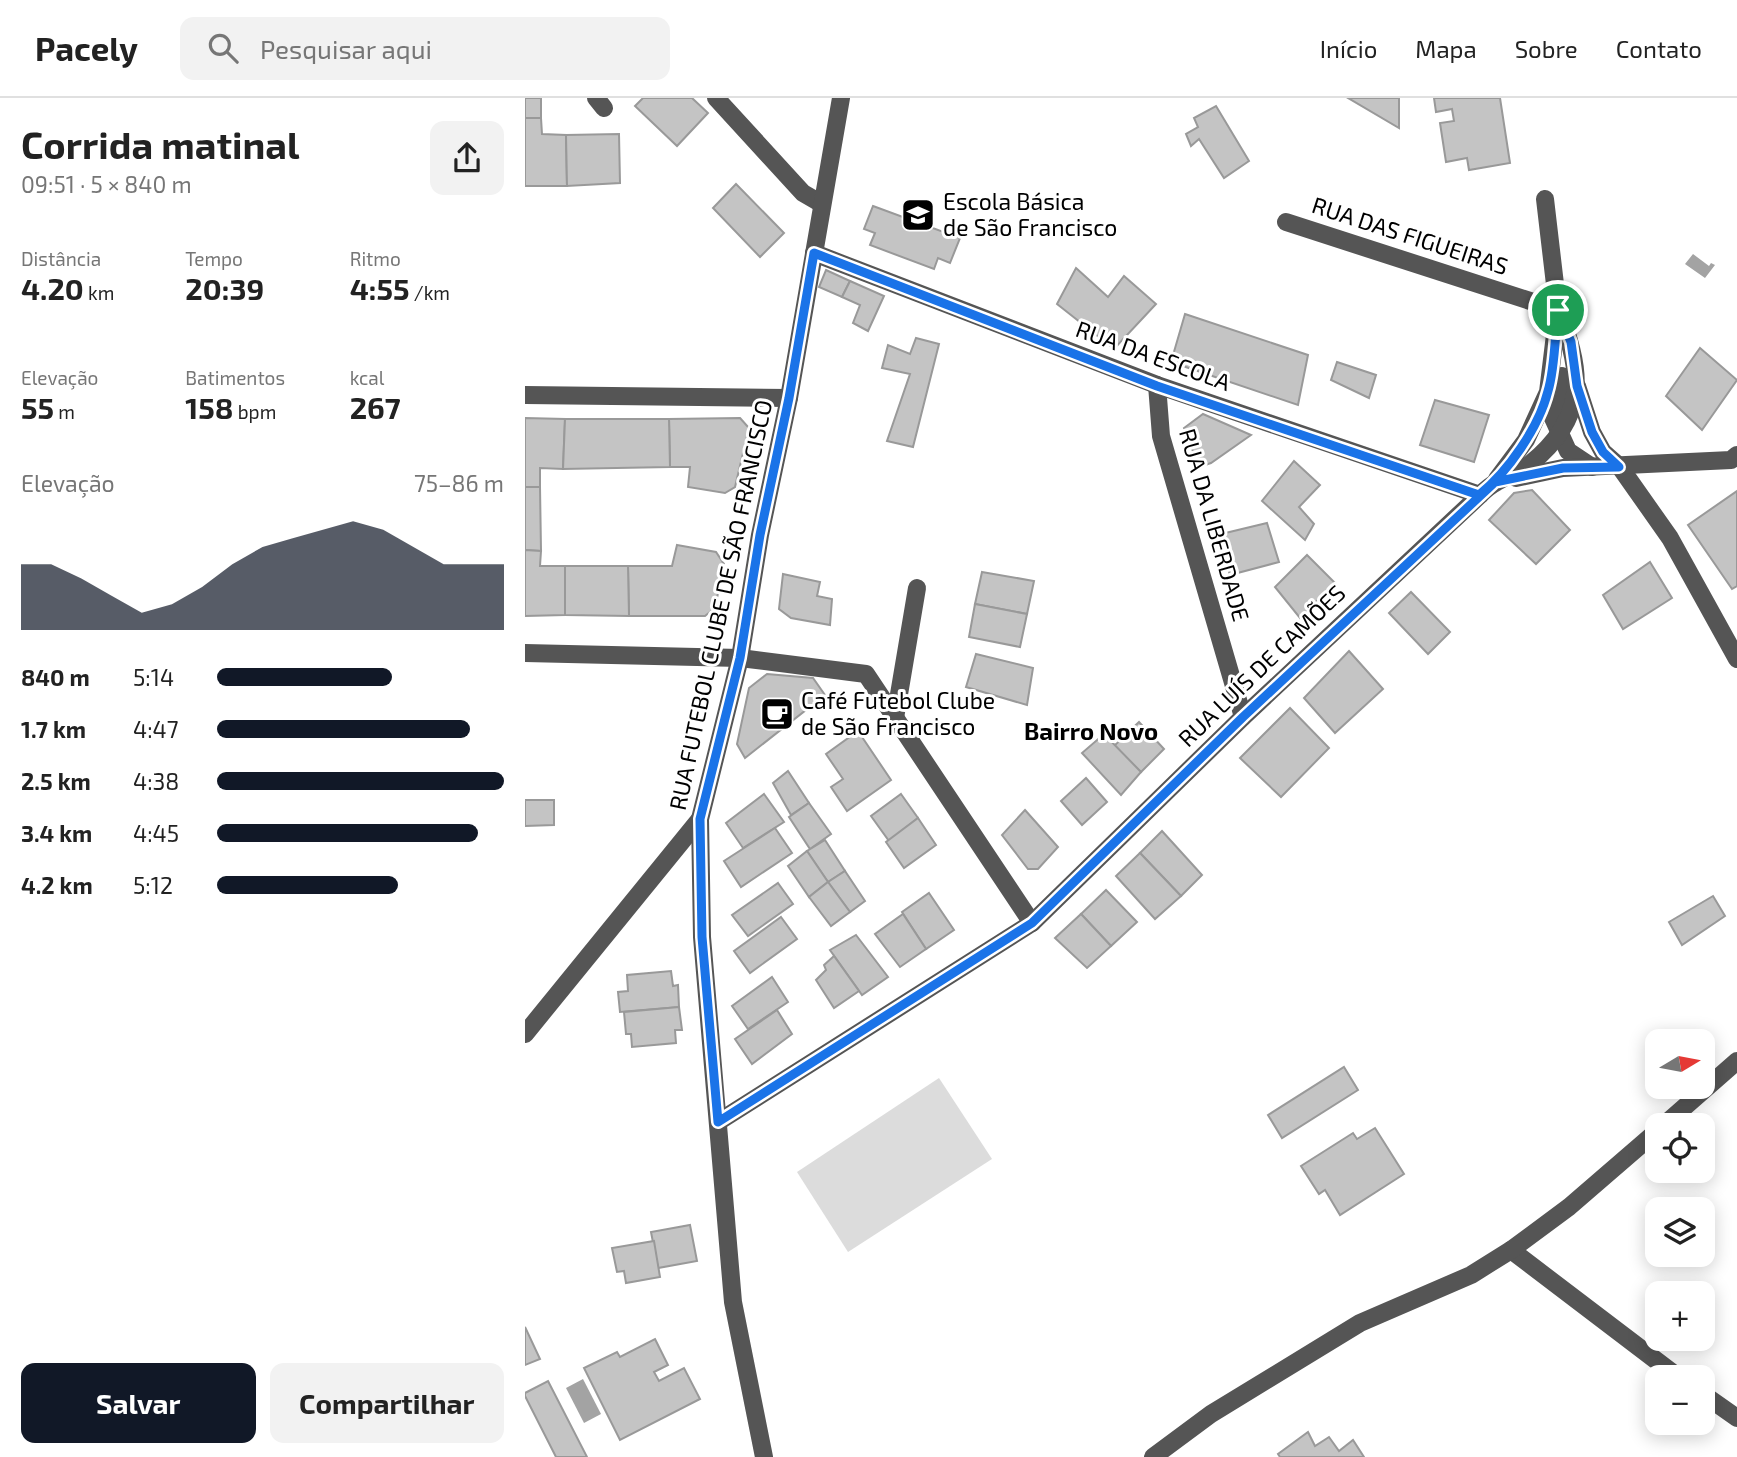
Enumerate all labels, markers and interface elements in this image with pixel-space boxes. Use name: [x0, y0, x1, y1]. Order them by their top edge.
search box: [180, 17, 670, 80]
text: Pacely: [35, 28, 138, 68]
icon: search: [204, 29, 242, 67]
text: Pesquisar aqui: [260, 33, 432, 64]
text: Início: [1320, 34, 1377, 63]
text: Mapa: [1415, 34, 1477, 63]
text: Sobre: [1515, 34, 1578, 63]
text: Contato: [1616, 34, 1702, 63]
text: Corrida matinal: [21, 121, 299, 167]
button: share: [430, 121, 504, 195]
text: 09:51 · 5 × 840 m: [21, 170, 192, 198]
place label: Escola Básica de São Francisco: [943, 187, 1117, 241]
street label: RUA DAS FIGUEIRAS: [1309, 190, 1512, 280]
school or university icon: Escola Básica de São Francisco: [899, 196, 937, 234]
text: Distância: [21, 247, 101, 270]
text: Tempo: [185, 247, 243, 270]
text: Ritmo: [350, 247, 401, 270]
text: 4.20: [21, 270, 84, 306]
text: 20:39: [185, 270, 264, 306]
text: 4:55: [350, 270, 410, 306]
pin: [1528, 280, 1588, 340]
text: km: [84, 281, 114, 304]
text: /km: [410, 281, 450, 304]
icon: arrive: [1539, 291, 1577, 329]
street label: RUA DA ESCOLA: [1072, 314, 1235, 396]
text: Elevação: [21, 366, 98, 389]
text: Batimentos: [185, 366, 285, 389]
text: kcal: [350, 366, 384, 389]
text: 55: [21, 389, 54, 425]
text: 158: [185, 389, 234, 425]
text: 267: [350, 389, 401, 425]
street label: RUA FUTEBOL CLUBE DE SÃO FRANCISCO: [663, 397, 777, 812]
text: m: [54, 400, 75, 423]
text: bpm: [234, 400, 276, 423]
street label: RUA DA LIBERDADE: [1174, 425, 1256, 624]
text: Elevação: [21, 469, 115, 497]
text: 75–86 m: [414, 469, 504, 497]
street label: RUA LUÍS DE CAMÕES: [1172, 578, 1351, 752]
text: 840 m: [21, 663, 90, 691]
text: 5:14: [133, 663, 174, 691]
place label: Café Futebol Clube de São Francisco: [801, 686, 995, 740]
cafe icon: Café Futebol Clube de São Francisco: [758, 695, 796, 733]
text: 1.7 km: [21, 715, 86, 743]
text: 4:47: [133, 715, 179, 743]
district label: Bairro Novo: [1024, 716, 1158, 745]
text: 2.5 km: [21, 767, 91, 795]
text: 4:38: [133, 767, 179, 795]
text: 3.4 km: [21, 819, 92, 847]
text: 4:45: [133, 819, 179, 847]
text: 4.2 km: [21, 871, 93, 899]
text: 5:12: [133, 871, 173, 899]
north arrow: [1645, 1029, 1715, 1099]
map controls: [1645, 1029, 1715, 1435]
button: locate: [1645, 1113, 1715, 1183]
button: layers: [1645, 1197, 1715, 1267]
button: +: [1645, 1281, 1715, 1351]
button: Salvar: [21, 1363, 256, 1443]
button: Compartilhar: [270, 1363, 504, 1443]
button: −: [1645, 1365, 1715, 1435]

